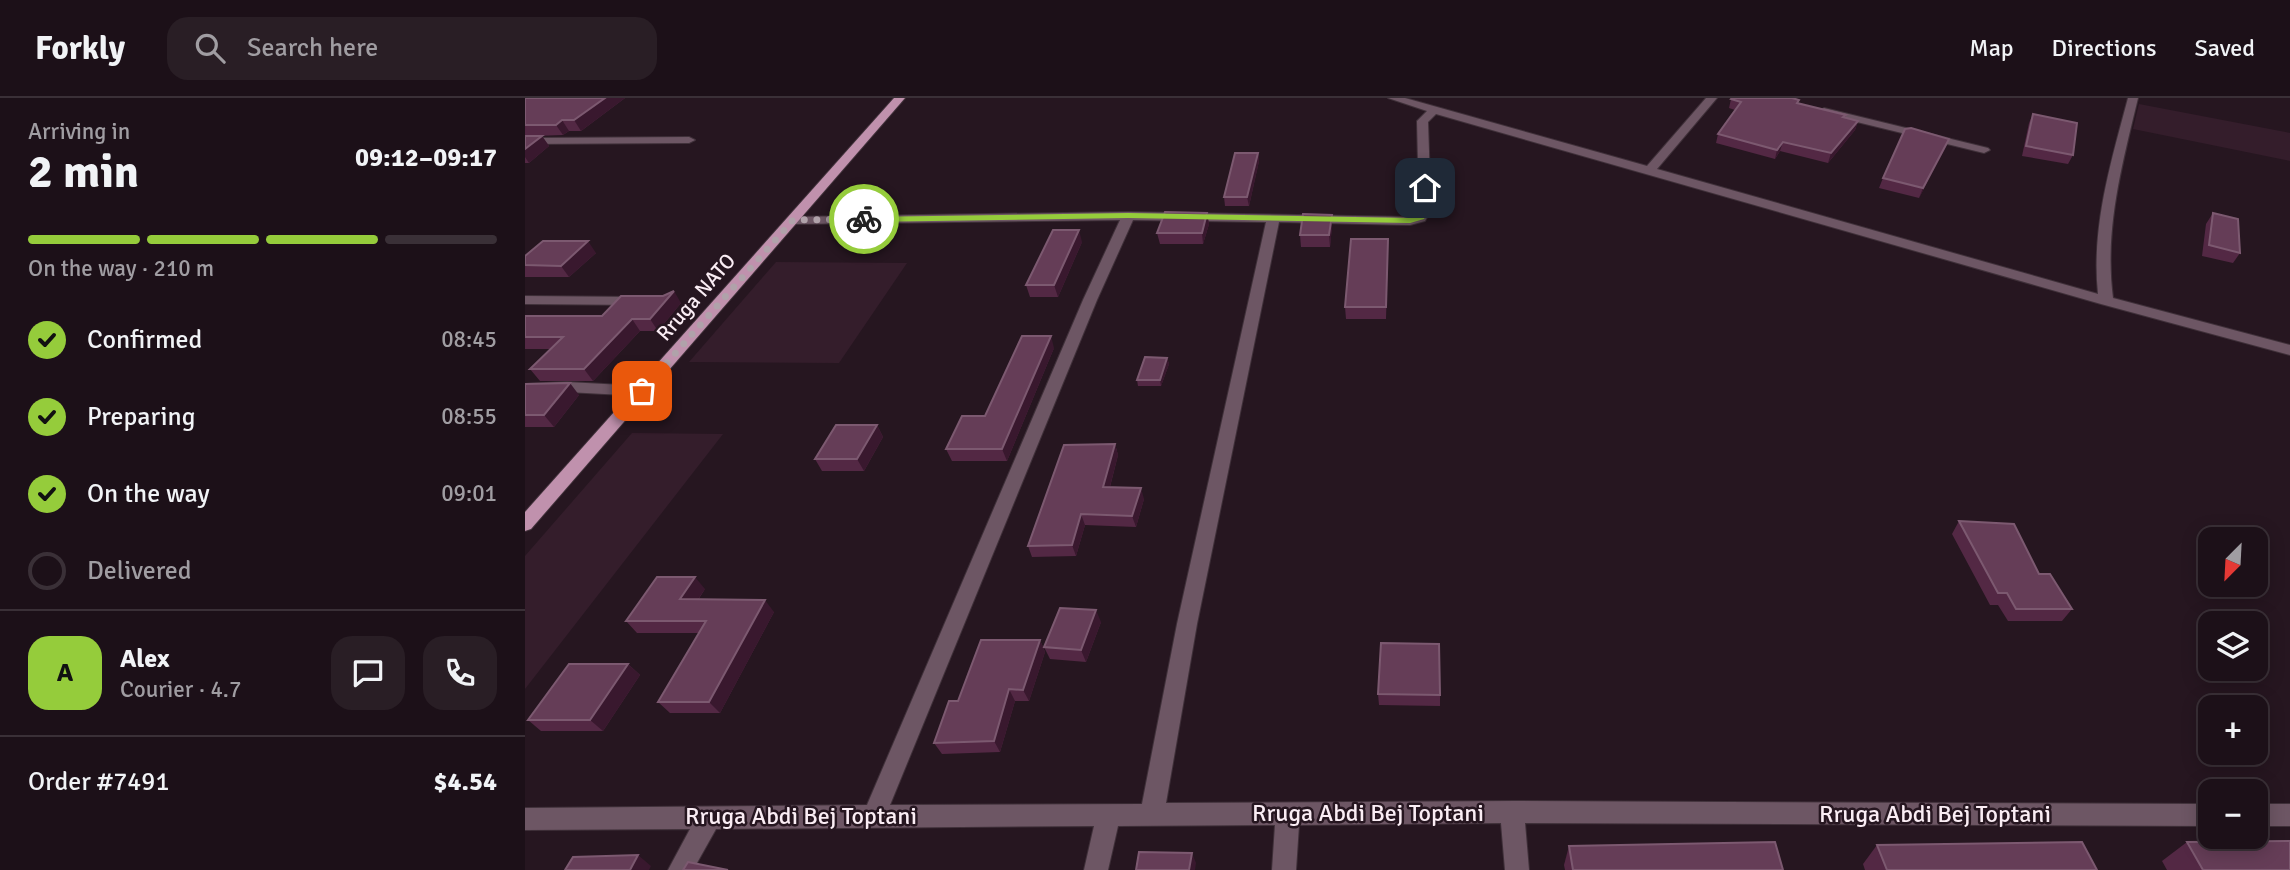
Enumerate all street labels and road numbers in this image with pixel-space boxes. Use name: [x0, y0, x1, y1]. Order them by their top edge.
street label: Rruga NATO: [651, 248, 741, 346]
street label: Rruga Abdi Bej Toptani: [1252, 798, 1484, 828]
street label: Rruga Abdi Bej Toptani: [1819, 799, 2051, 829]
street label: Rruga Abdi Bej Toptani: [685, 801, 917, 831]

